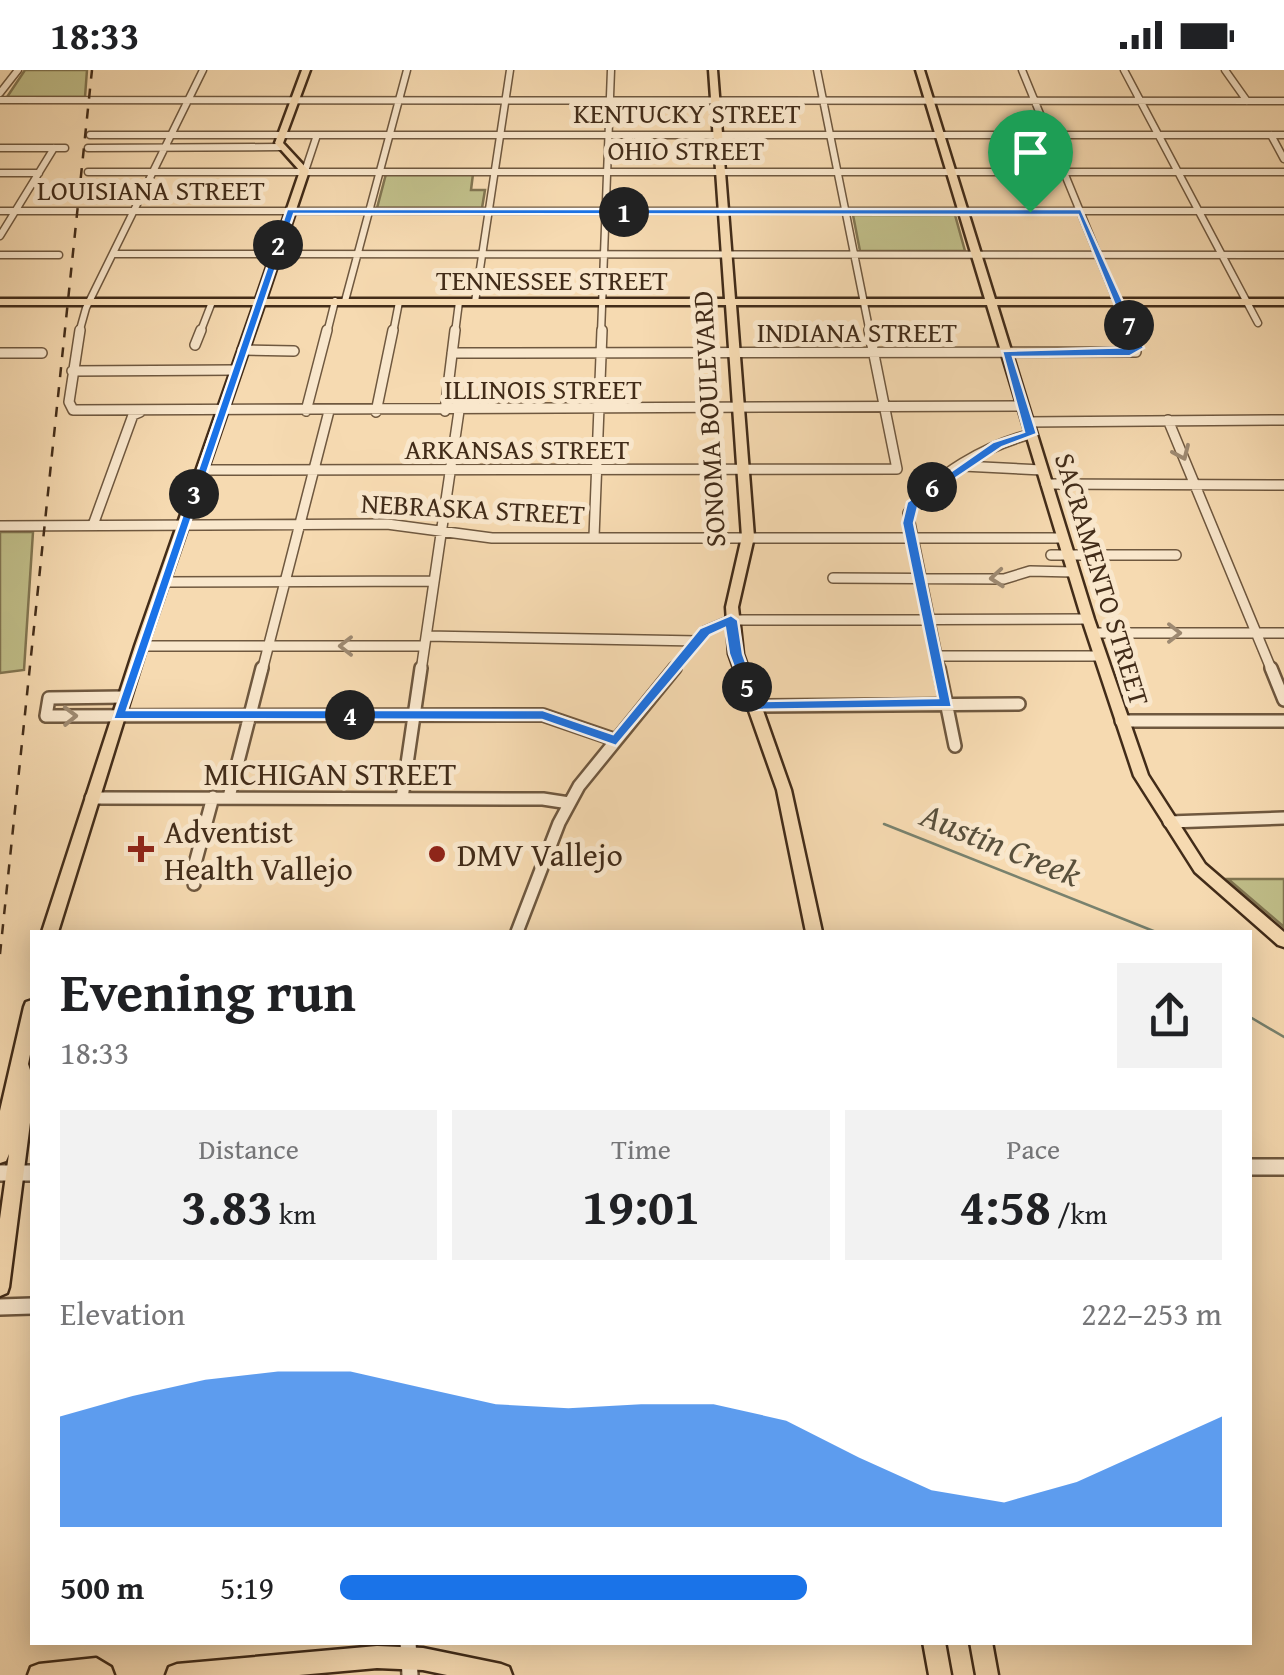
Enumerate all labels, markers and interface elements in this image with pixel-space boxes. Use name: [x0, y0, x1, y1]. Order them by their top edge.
text: 18:33: [50, 7, 140, 63]
street label: KENTUCKY STREET: [573, 92, 801, 133]
pin: [988, 110, 1073, 213]
icon: arrive: [1003, 125, 1058, 180]
street label: OHIO STREET: [608, 129, 765, 170]
street label: LOUISIANA STREET: [37, 169, 265, 210]
pin: 1: [599, 187, 649, 237]
text: 1: [617, 191, 631, 232]
pin: 2: [253, 220, 303, 270]
text: 2: [271, 224, 285, 265]
street label: TENNESSEE STREET: [436, 259, 668, 300]
street label: SONOMA BOULEVARD: [681, 290, 735, 548]
pin: 7: [1104, 300, 1154, 350]
text: 7: [1122, 304, 1136, 345]
street label: INDIANA STREET: [757, 311, 958, 352]
street label: ILLINOIS STREET: [444, 368, 642, 409]
street label: ARKANSAS STREET: [405, 428, 630, 469]
one-way arrow: [1170, 443, 1190, 461]
street label: SACRAMENTO STREET: [1045, 448, 1161, 711]
pin: 6: [907, 462, 957, 512]
text: 6: [925, 466, 939, 507]
pin: 3: [169, 469, 219, 519]
text: 3: [187, 473, 201, 514]
street label: NEBRASKA STREET: [360, 482, 586, 534]
one-way arrow: [989, 566, 1005, 588]
one-way arrow: [1168, 622, 1183, 644]
one-way arrow: [338, 635, 354, 657]
pin: 5: [722, 662, 772, 712]
text: 5: [740, 666, 754, 707]
pin: 4: [325, 690, 375, 740]
text: 4: [343, 694, 357, 735]
one-way arrow: [64, 705, 79, 727]
street label: MICHIGAN STREET: [203, 750, 457, 797]
water label: Austin Creek: [912, 788, 1090, 900]
place label: Adventist Health Vallejo: [164, 808, 353, 892]
place label: DMV Vallejo: [457, 831, 623, 878]
marker: Adventist Health Vallejo: [128, 836, 154, 862]
marker: DMV Vallejo: [426, 843, 448, 865]
text: Evening run: [60, 951, 356, 1031]
button: share: [1117, 963, 1222, 1068]
text: 18:33: [60, 1029, 129, 1076]
text: Distance: [198, 1128, 299, 1169]
text: Time: [611, 1128, 671, 1169]
text: Pace: [1006, 1128, 1060, 1169]
text: 3.83: [181, 1169, 273, 1242]
text: 19:01: [582, 1169, 700, 1242]
text: 4:58: [959, 1169, 1051, 1242]
text: km: [273, 1193, 316, 1234]
text: /km: [1051, 1193, 1107, 1234]
text: Elevation: [60, 1290, 185, 1337]
text: 222–253 m: [1081, 1290, 1222, 1337]
text: 500 m: [60, 1564, 144, 1611]
text: 5:19: [220, 1564, 274, 1611]

